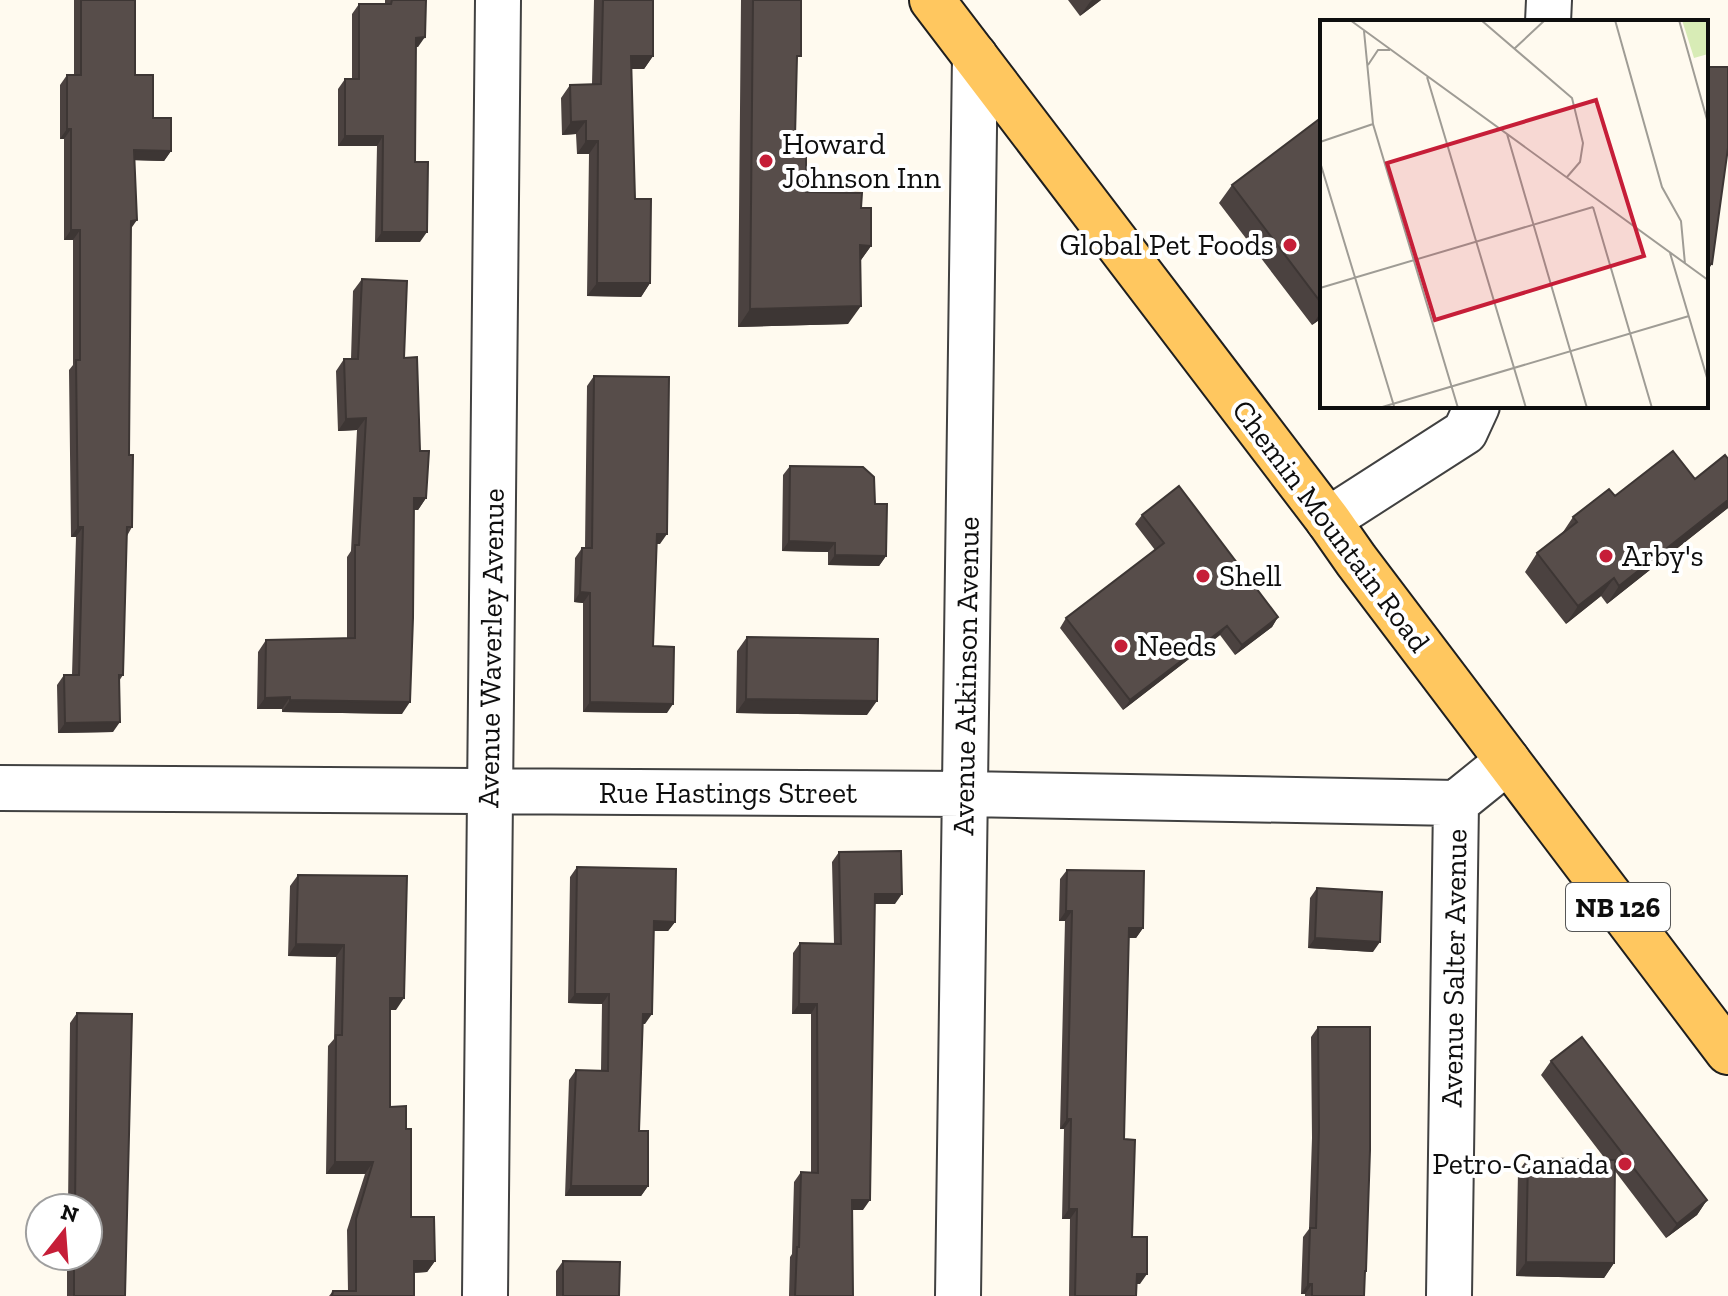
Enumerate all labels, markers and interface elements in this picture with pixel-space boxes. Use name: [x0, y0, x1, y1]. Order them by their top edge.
inset map: [1320, 20, 1708, 408]
place label: Howard Johnson Inn: [782, 126, 941, 196]
marker: Howard Johnson Inn: [757, 152, 775, 170]
place label: Global Pet Foods: [1059, 227, 1274, 263]
marker: Global Pet Foods: [1281, 236, 1299, 254]
street label: Chemin Mountain Road: [1224, 393, 1438, 660]
street label: Avenue Waverley Avenue: [470, 488, 512, 808]
street label: Avenue Atkinson Avenue: [945, 516, 987, 836]
place label: Arby's: [1622, 538, 1704, 574]
marker: Arby's: [1597, 547, 1615, 565]
place label: Shell: [1219, 558, 1282, 594]
marker: Shell: [1194, 567, 1212, 585]
place label: Needs: [1137, 628, 1216, 664]
marker: Needs: [1112, 637, 1130, 655]
street label: Rue Hastings Street: [599, 775, 857, 811]
street label: Avenue Salter Avenue: [1434, 828, 1474, 1108]
road number: NB 126: [1566, 883, 1670, 931]
place label: Petro-Canada: [1432, 1146, 1609, 1182]
marker: Petro-Canada: [1616, 1155, 1634, 1173]
north arrow: [24, 1192, 104, 1272]
text: N: [58, 1198, 82, 1229]

